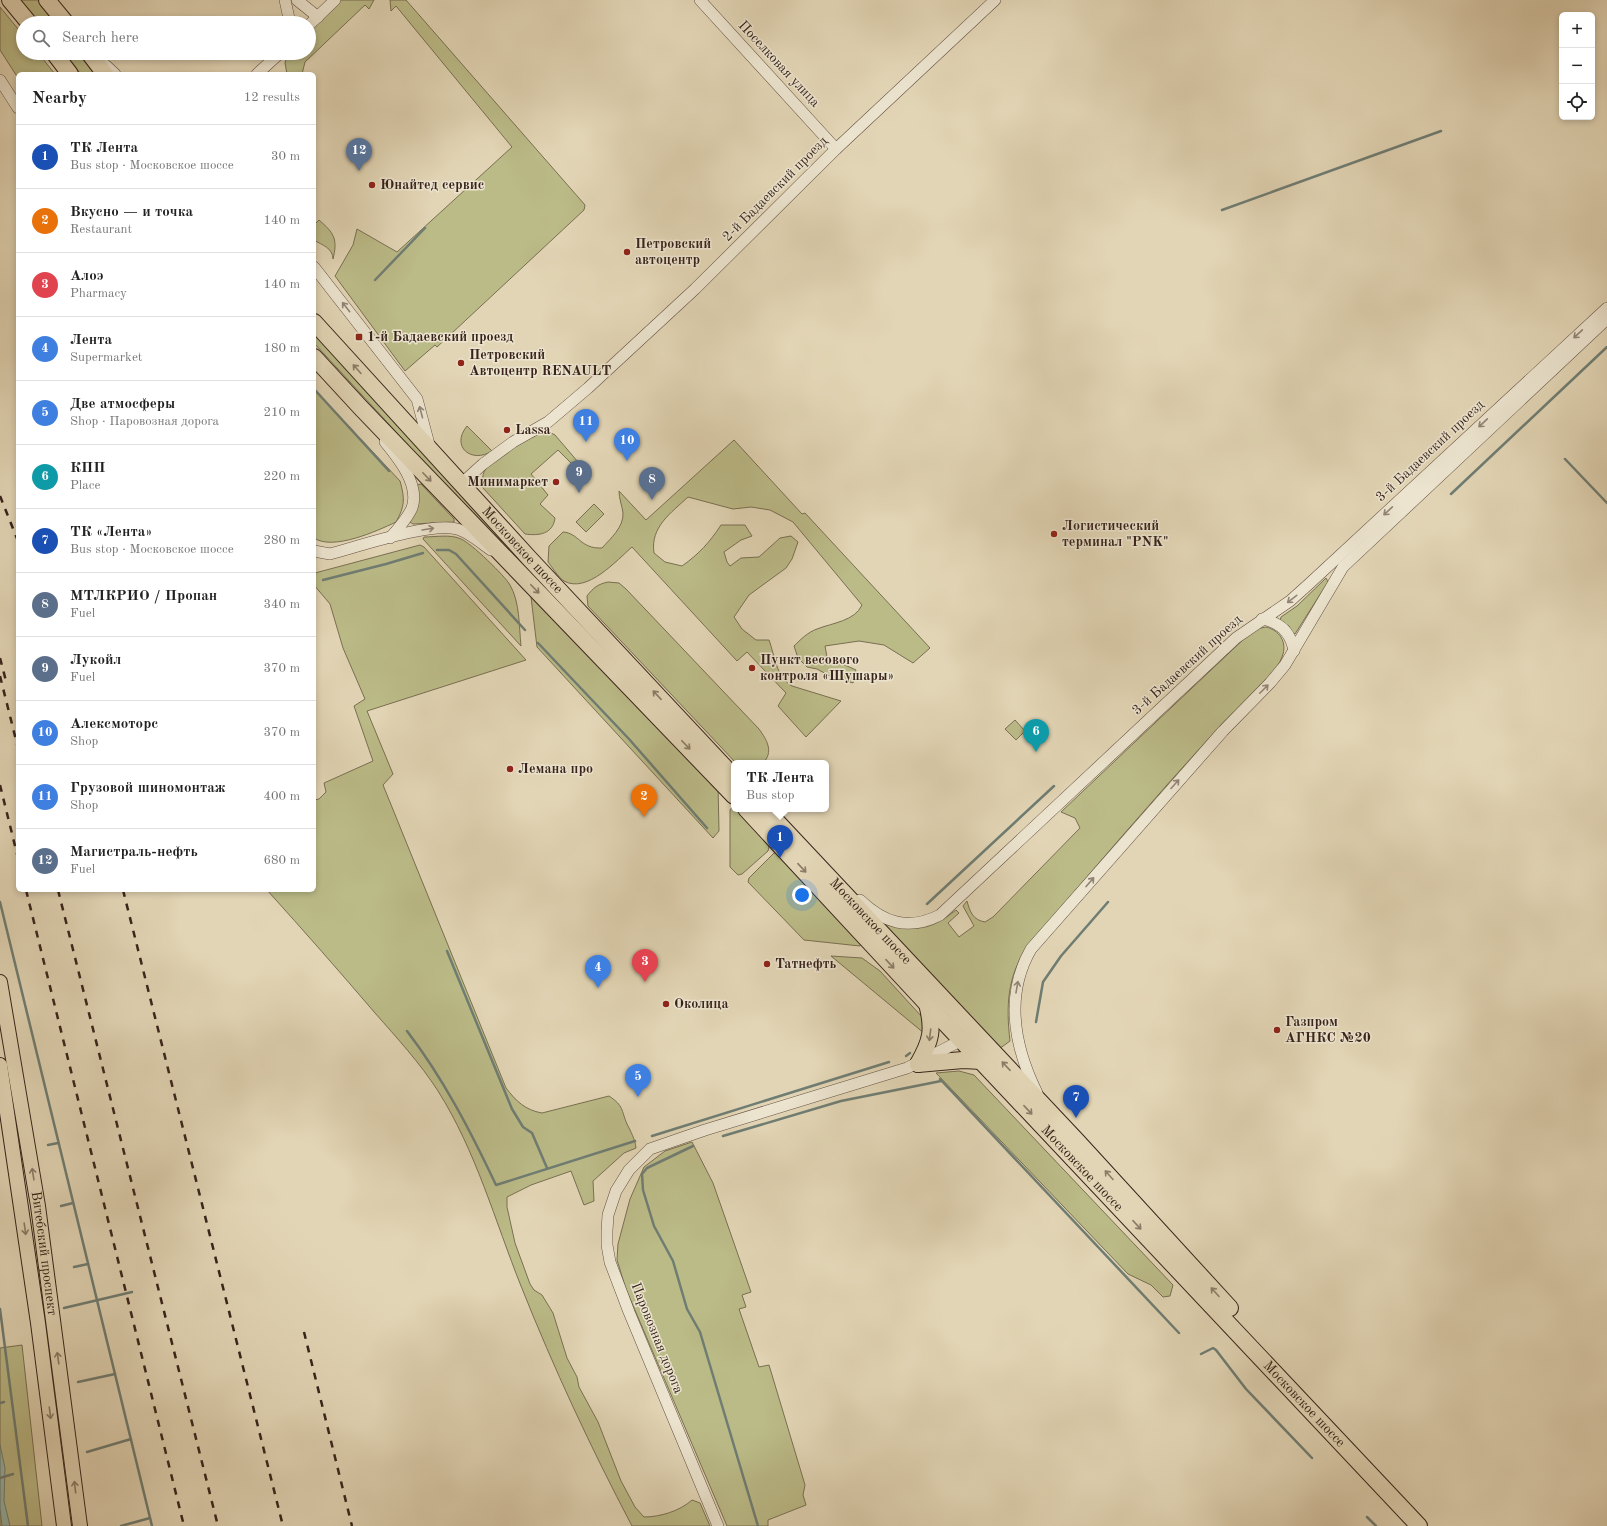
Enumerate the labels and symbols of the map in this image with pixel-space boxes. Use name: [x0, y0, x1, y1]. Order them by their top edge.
street label: Поселковая улица: [736, 18, 822, 110]
street label: 2-й Бадаевский проезд: [720, 134, 830, 244]
pin: 12: [346, 138, 372, 171]
place label: Юнайтед сервис: [380, 178, 484, 192]
marker: Юнайтед сервис: [367, 180, 377, 190]
place label: Петровский автоцентр: [635, 237, 711, 267]
marker: Петровский автоцентр: [622, 247, 632, 257]
one-way arrow: [342, 302, 351, 313]
place label: 1-й Бадаевский проезд: [367, 330, 514, 344]
one-way arrow: [1573, 330, 1584, 339]
marker: 1-й Бадаевский проезд: [354, 332, 364, 342]
place label: Петровский Автоцентр RENAULT: [469, 348, 611, 378]
marker: Петровский Автоцентр RENAULT: [456, 358, 466, 368]
one-way arrow: [352, 364, 361, 374]
street label: 3-й Бадаевский проезд: [1373, 397, 1487, 505]
one-way arrow: [417, 406, 424, 419]
pin: 11: [573, 409, 599, 442]
one-way arrow: [1478, 418, 1488, 427]
place label: Lassa: [515, 423, 551, 437]
marker: Lassa: [502, 425, 512, 435]
pin: 10: [614, 428, 640, 461]
pin: 9: [566, 460, 592, 493]
pin: 8: [639, 467, 665, 500]
one-way arrow: [422, 472, 432, 482]
place label: Минимаркет: [467, 475, 548, 489]
marker: Минимаркет: [551, 477, 561, 487]
street label: Московское шоссе: [479, 504, 565, 596]
one-way arrow: [1383, 506, 1393, 516]
place label: Логистический терминал "PNK": [1062, 519, 1169, 549]
one-way arrow: [421, 525, 434, 533]
marker: Логистический терминал "PNK": [1049, 529, 1059, 539]
one-way arrow: [530, 584, 540, 594]
one-way arrow: [1286, 594, 1297, 603]
street label: 3-й Бадаевский проезд: [1130, 612, 1244, 718]
place label: Пункт весового контроля «Шушары»: [760, 653, 894, 683]
marker: Пункт весового контроля «Шушары»: [747, 663, 757, 673]
one-way arrow: [1259, 684, 1269, 694]
one-way arrow: [652, 689, 661, 700]
pin: 6: [1023, 719, 1049, 752]
one-way arrow: [681, 740, 690, 750]
place label: Лемана про: [518, 762, 593, 776]
marker: Лемана про: [505, 764, 515, 774]
one-way arrow: [1171, 779, 1180, 790]
pin: 2: [631, 784, 657, 817]
pin: 1: [767, 825, 793, 858]
one-way arrow: [797, 863, 806, 873]
street label: Московское шоссе: [827, 876, 914, 967]
one-way arrow: [1085, 877, 1094, 888]
your location: [792, 885, 812, 905]
pin: 3: [632, 949, 658, 982]
pin: 4: [585, 955, 611, 988]
place label: Татнефть: [775, 957, 837, 972]
marker: Татнефть: [762, 959, 772, 969]
one-way arrow: [885, 959, 894, 969]
one-way arrow: [1013, 981, 1021, 994]
place label: Околица: [674, 997, 729, 1011]
marker: Околица: [661, 999, 671, 1009]
place label: Газпром АГНКС №20: [1285, 1015, 1371, 1045]
marker: Газпром АГНКС №20: [1272, 1025, 1282, 1035]
one-way arrow: [927, 1028, 934, 1041]
one-way arrow: [1002, 1060, 1011, 1071]
pin: 5: [625, 1064, 651, 1097]
pin: 7: [1063, 1085, 1089, 1118]
one-way arrow: [1023, 1105, 1033, 1115]
street label: Московское шоссе: [1038, 1123, 1126, 1214]
one-way arrow: [28, 1168, 36, 1181]
one-way arrow: [1104, 1170, 1113, 1181]
street label: Витебский проспект: [29, 1190, 59, 1317]
one-way arrow: [1132, 1220, 1141, 1230]
one-way arrow: [21, 1222, 29, 1235]
street label: Паровозная дорога: [628, 1281, 686, 1396]
one-way arrow: [1211, 1287, 1220, 1297]
one-way arrow: [54, 1352, 62, 1365]
street label: Московское шоссе: [1261, 1359, 1348, 1450]
one-way arrow: [46, 1406, 54, 1419]
one-way arrow: [71, 1481, 79, 1494]

